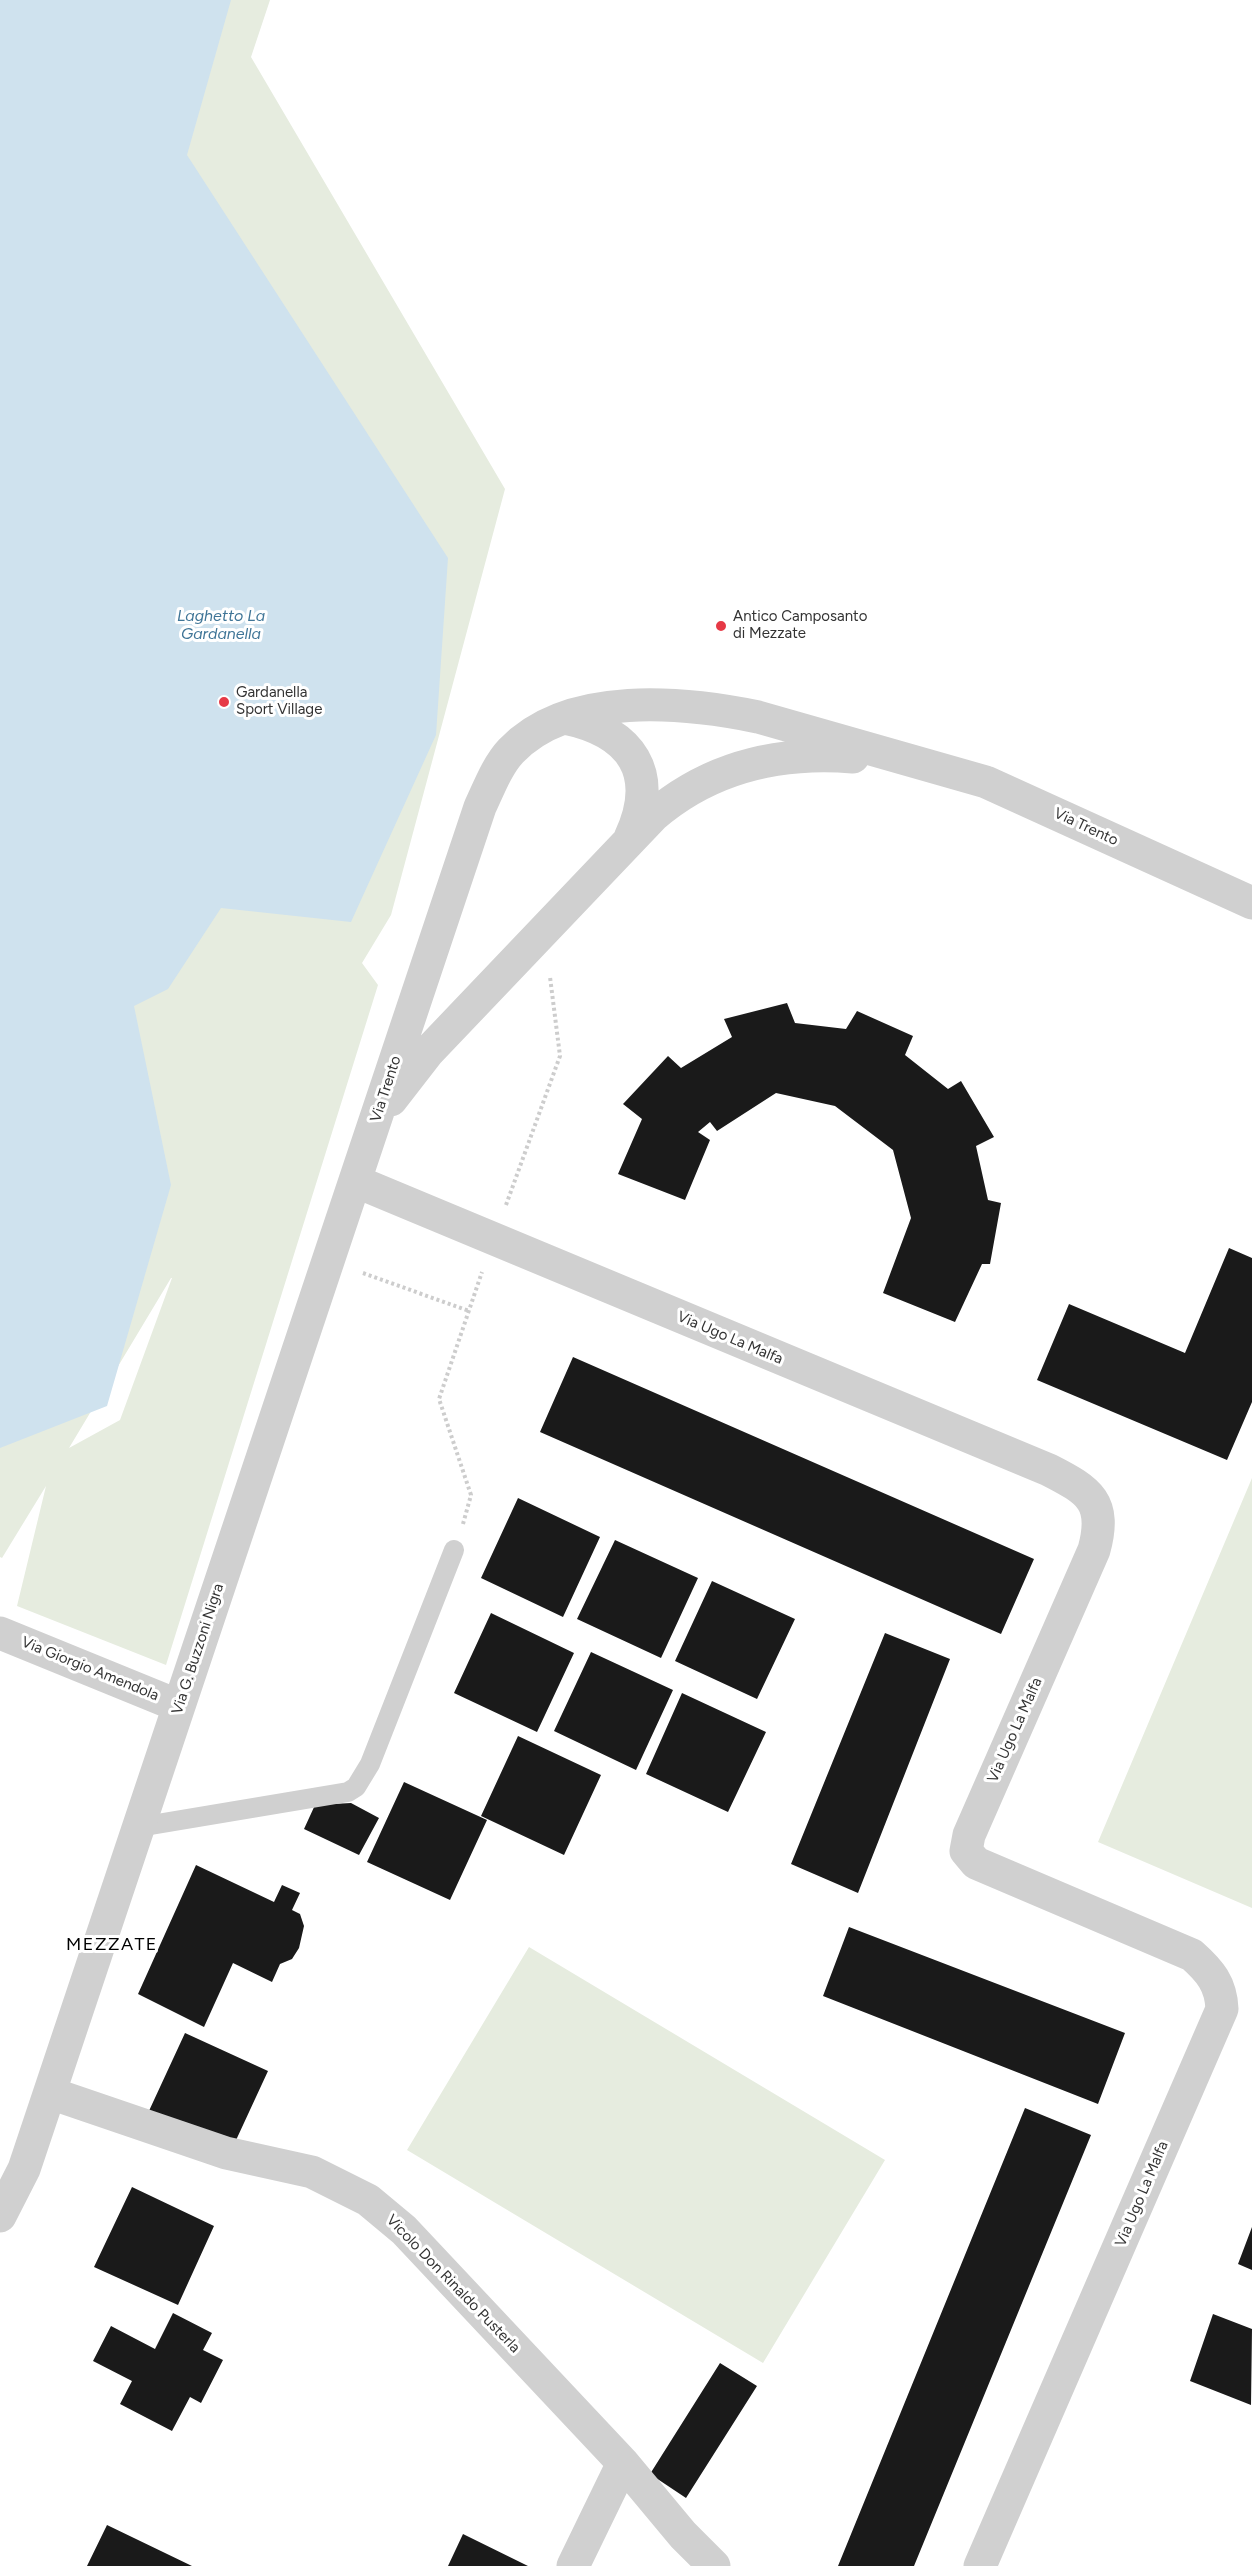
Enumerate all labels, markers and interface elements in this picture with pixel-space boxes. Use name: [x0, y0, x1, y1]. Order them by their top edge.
water label: Laghetto La Gardanella: [177, 606, 265, 644]
place label: Antico Camposanto di Mezzate: [733, 608, 867, 643]
marker: Antico Camposanto di Mezzate: [714, 619, 728, 633]
place label: Gardanella Sport Village: [236, 684, 322, 719]
marker: Gardanella Sport Village: [217, 695, 231, 709]
street label: Via Trento: [1051, 804, 1121, 850]
street label: Via Trento: [367, 1054, 405, 1124]
street label: Via Ugo La Malfa: [674, 1308, 786, 1368]
street label: Via G. Buzzoni Nigra: [168, 1581, 228, 1717]
street label: Via Giorgio Amendola: [19, 1633, 161, 1705]
street label: Via Ugo La Malfa: [984, 1675, 1046, 1785]
district label: MEZZATE: [66, 1934, 158, 1956]
street label: Via Ugo La Malfa: [1112, 2138, 1172, 2250]
street label: Vicolo Don Rinaldo Pusterla: [382, 2211, 524, 2357]

